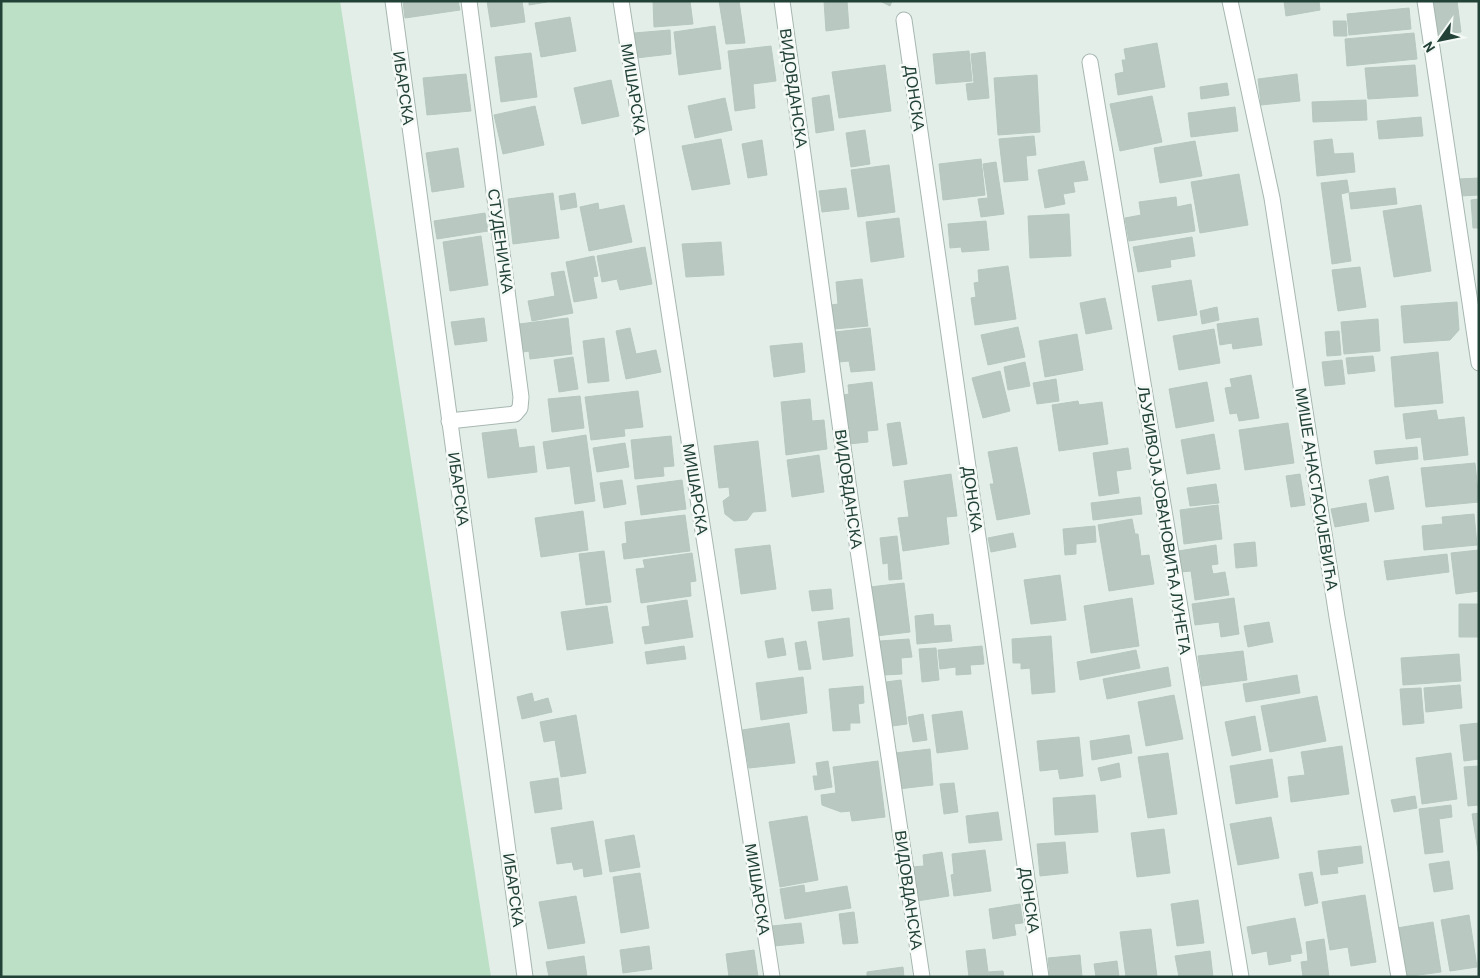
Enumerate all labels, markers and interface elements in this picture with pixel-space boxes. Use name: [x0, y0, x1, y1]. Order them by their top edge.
north arrow: [1415, 15, 1465, 65]
street label: ВИДОВДАНСКА: [777, 27, 812, 149]
text: N: [1419, 39, 1438, 56]
street label: МИШАРСКА: [618, 42, 651, 136]
street label: ИБАРСКА: [390, 50, 419, 126]
street label: ДОНСКА: [901, 64, 930, 132]
street label: СТУДЕНИЧКА: [485, 187, 518, 295]
street label: ЉУБИВОЈА ЈОВАНОВИЋА ЛУНЕТА: [1135, 384, 1196, 656]
street label: МИШЕ АНАСТАСИЈЕВИЋА: [1292, 386, 1343, 592]
street label: ВИДОВДАНСКА: [832, 428, 867, 550]
street label: МИШАРСКА: [680, 442, 713, 536]
street label: ИБАРСКА: [445, 451, 474, 527]
street label: ДОНСКА: [959, 465, 988, 533]
street label: ВИДОВДАНСКА: [892, 829, 927, 951]
street label: МИШАРСКА: [742, 842, 775, 936]
street label: ИБАРСКА: [500, 852, 529, 928]
street label: ДОНСКА: [1016, 866, 1045, 934]

